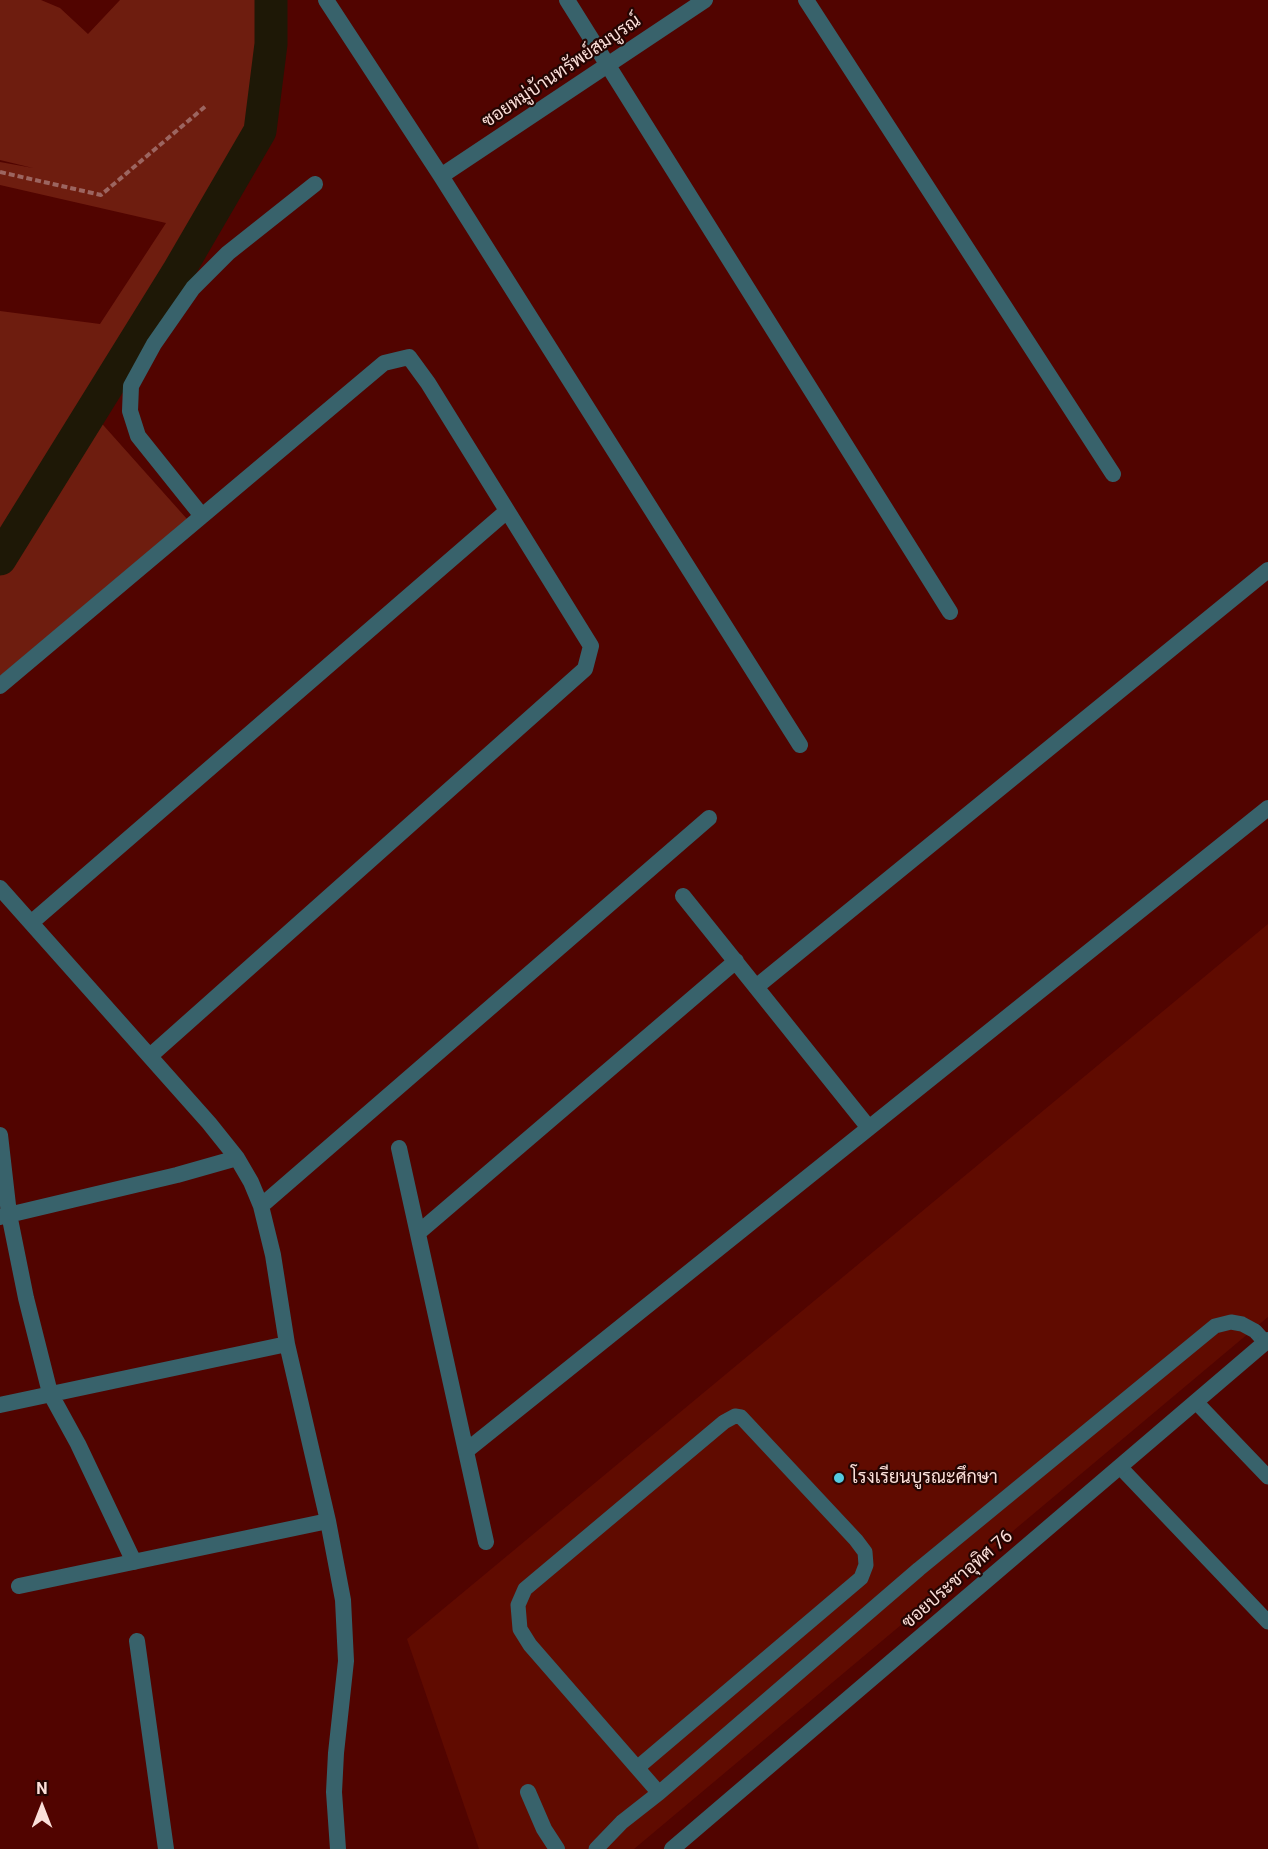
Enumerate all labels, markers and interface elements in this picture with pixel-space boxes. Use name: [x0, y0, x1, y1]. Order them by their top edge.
street label: ซอยหมู่บ้านทรัพย์สมบูรณ์: [479, 11, 645, 133]
place label: โรงเรียนบูรณะศึกษา: [851, 1467, 998, 1489]
marker: โรงเรียนบูรณะศึกษา: [832, 1471, 846, 1485]
street label: ซอยประชาอุทิศ 76: [898, 1526, 1018, 1634]
north arrow: [12, 1777, 72, 1837]
text: N: [36, 1779, 48, 1798]

